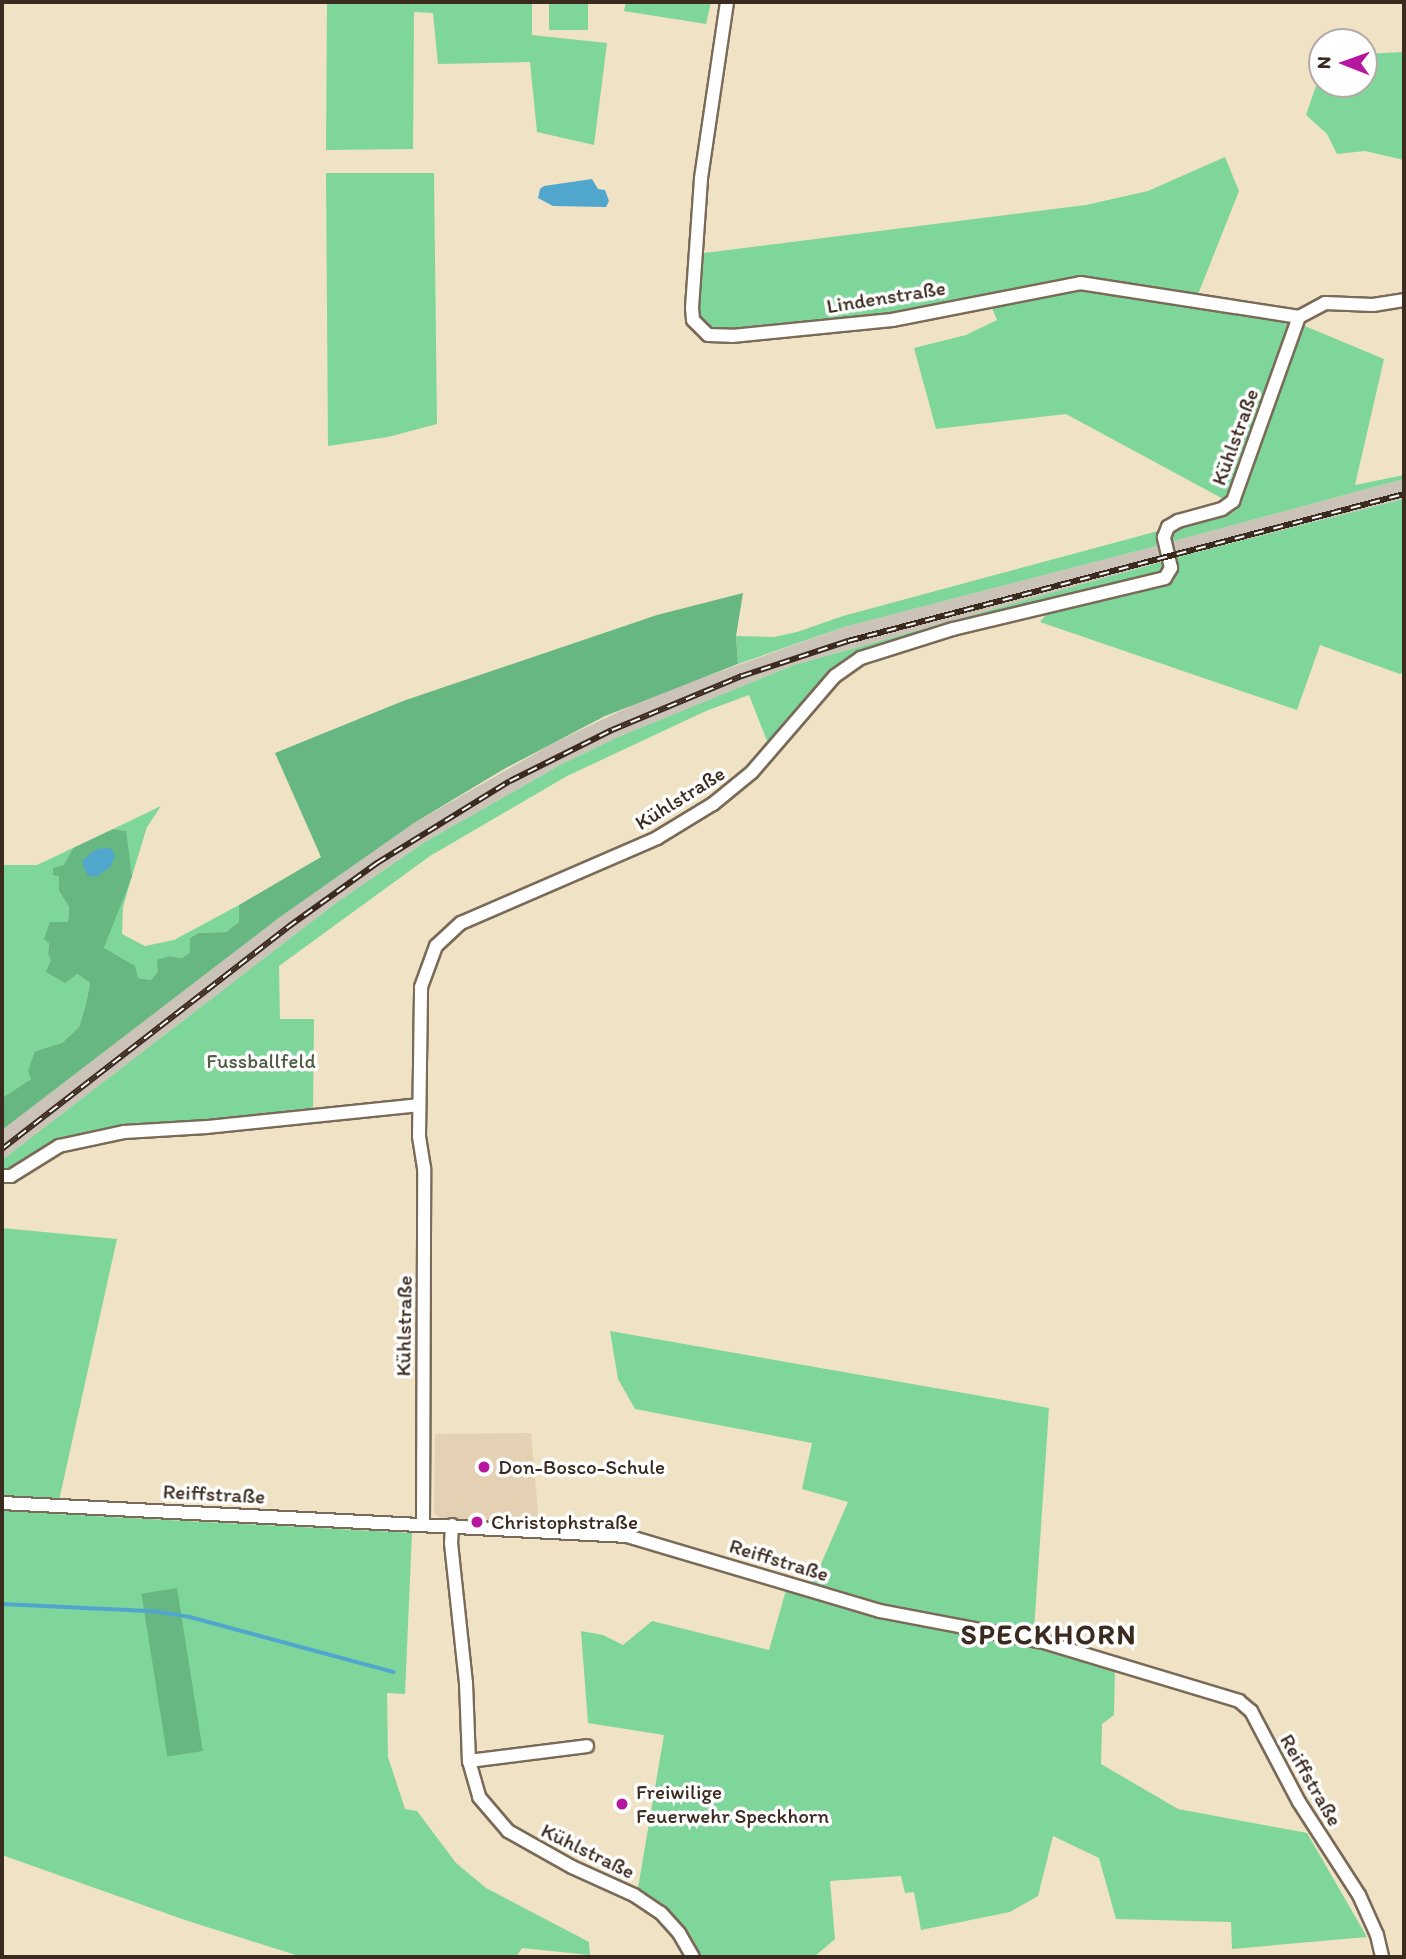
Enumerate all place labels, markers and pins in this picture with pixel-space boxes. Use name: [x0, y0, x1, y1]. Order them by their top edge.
place label: Don-Bosco-Schule: [498, 1454, 665, 1480]
marker: Don-Bosco-Schule: [476, 1459, 492, 1475]
place label: Christophstraße: [491, 1509, 638, 1535]
marker: Christophstraße: [469, 1514, 485, 1530]
place label: Freiwilige Feuerwehr Speckhorn: [636, 1779, 830, 1829]
marker: Freiwilige Feuerwehr Speckhorn: [614, 1796, 630, 1812]

